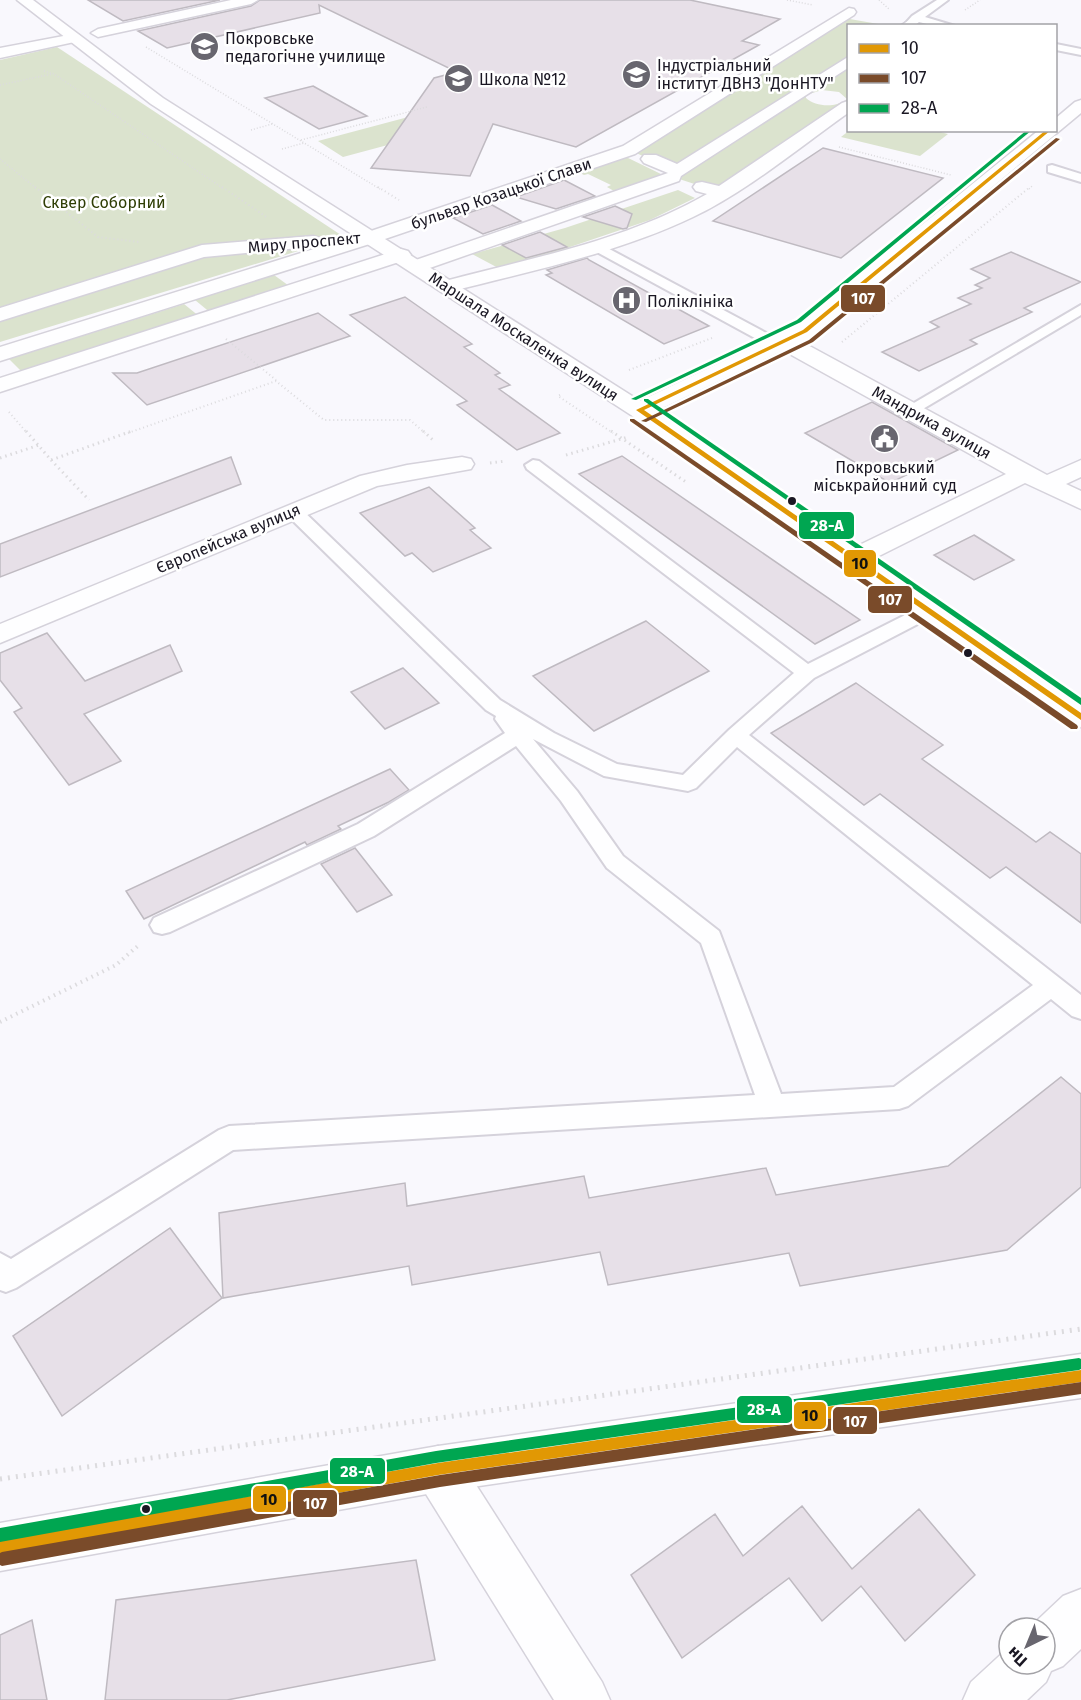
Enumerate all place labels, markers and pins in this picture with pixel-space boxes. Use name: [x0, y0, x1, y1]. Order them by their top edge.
place label: Покровське педагогічне училище: [225, 29, 386, 66]
school or university icon: Покровське педагогічне училище: [188, 31, 220, 63]
place label: Індустріальний інститут ДВНЗ "ДонНТУ": [657, 56, 834, 93]
school or university icon: Індустріальний інститут ДВНЗ "ДонНТУ": [620, 58, 652, 90]
school or university icon: Школа №12: [442, 63, 474, 95]
place label: Школа №12: [479, 70, 566, 89]
hospital icon: Поліклініка: [610, 285, 642, 317]
place label: Поліклініка: [647, 292, 734, 311]
public building icon: Покровський міськрайонний суд: [869, 423, 901, 455]
place label: Покровський міськрайонний суд: [813, 458, 957, 495]
unlabelled marker: [786, 495, 798, 507]
unlabelled marker: [962, 647, 974, 659]
unlabelled marker: [140, 1503, 152, 1515]

